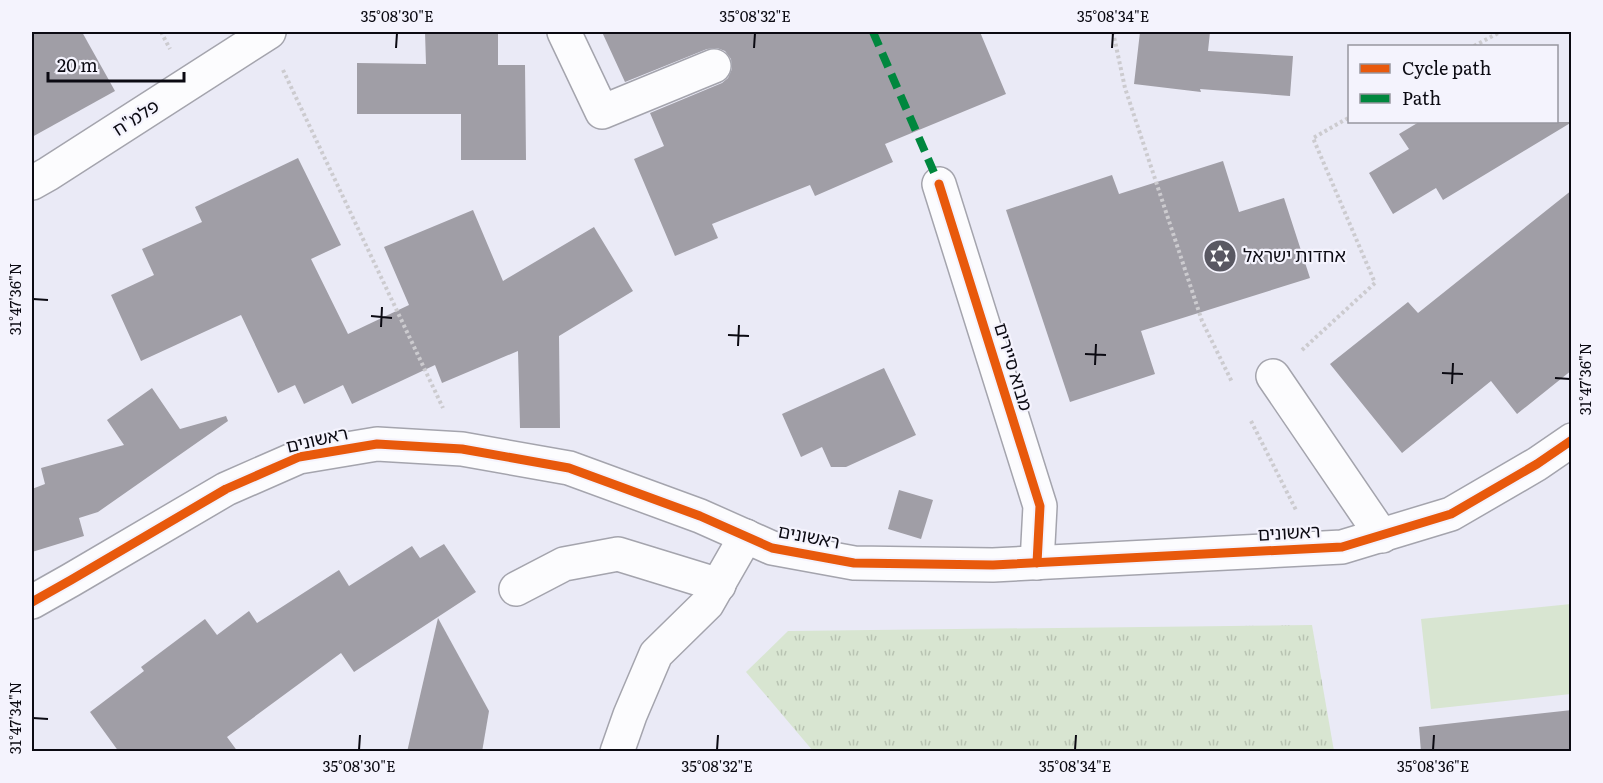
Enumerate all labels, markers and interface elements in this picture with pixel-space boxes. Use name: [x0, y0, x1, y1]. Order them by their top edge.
text: 35°08'30"E: [360, 4, 434, 27]
text: 35°08'32"E: [719, 4, 791, 27]
text: 35°08'34"E: [1077, 4, 1149, 27]
scale bar: [48, 45, 184, 83]
legend: [1348, 45, 1558, 123]
text: 20 m: [57, 51, 98, 78]
text: Cycle path: [1402, 54, 1491, 81]
text: Path: [1402, 84, 1441, 111]
street label: פלמ"ח: [107, 92, 164, 142]
synagogue icon: אחדות ישראל: [1202, 238, 1238, 274]
place label: אחדות ישראל: [1243, 241, 1346, 268]
text: 31°47'36"N: [3, 263, 26, 335]
street label: מבוא סיירים: [988, 319, 1041, 414]
text: 31°47'36"N: [1573, 343, 1596, 415]
street label: ראשונים: [283, 418, 350, 459]
street label: ראשונים: [776, 516, 843, 555]
street label: ראשונים: [1257, 516, 1321, 547]
text: 31°47'34"N: [3, 682, 26, 754]
text: 35°08'30"E: [322, 754, 396, 777]
text: 35°08'32"E: [681, 754, 753, 777]
text: 35°08'34"E: [1039, 754, 1111, 777]
text: 35°08'36"E: [1397, 754, 1469, 777]

